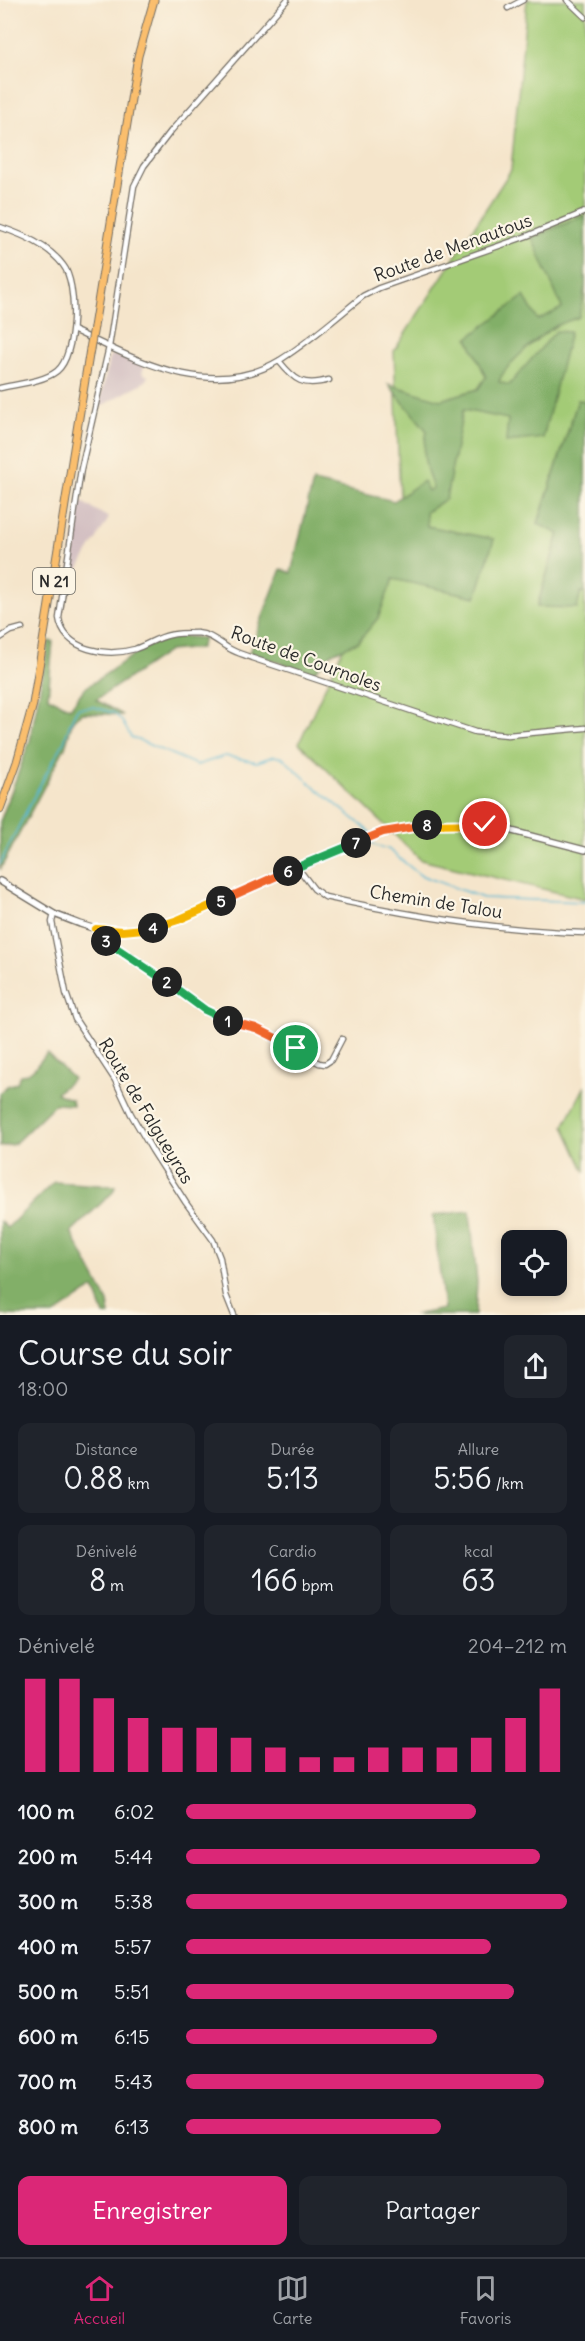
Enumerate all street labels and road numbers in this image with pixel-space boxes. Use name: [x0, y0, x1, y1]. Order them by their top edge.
street label: Route de Menautous: [371, 208, 535, 287]
road number: N 21: [33, 568, 75, 594]
street label: Route de Cournoles: [228, 621, 385, 696]
street label: Chemin de Talou: [368, 880, 504, 923]
street label: Route de Falgueyras: [94, 1034, 199, 1188]

